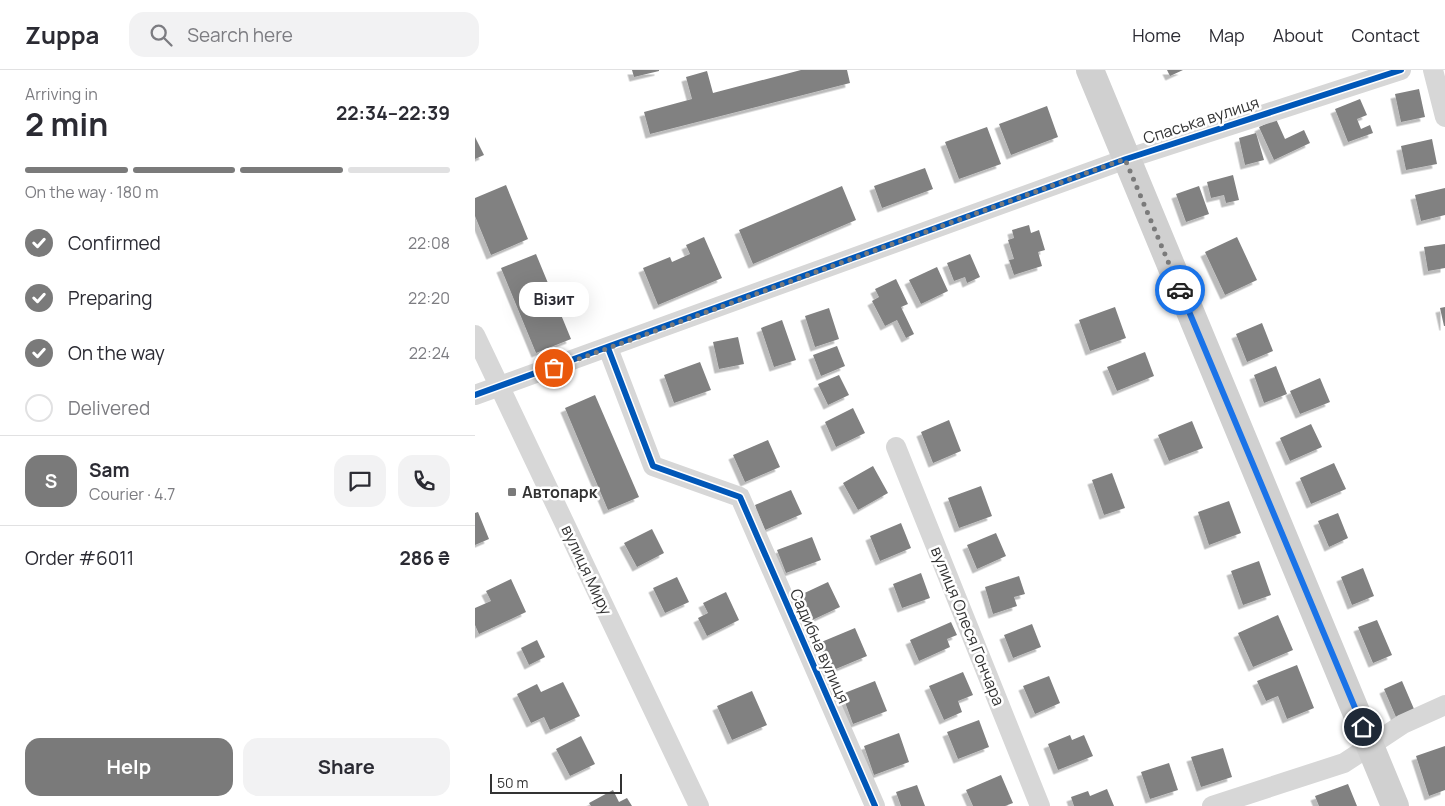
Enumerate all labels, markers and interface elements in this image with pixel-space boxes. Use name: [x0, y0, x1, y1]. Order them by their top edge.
search box: [129, 12, 479, 57]
text: Zuppa: [25, 18, 99, 51]
icon: search: [147, 21, 175, 49]
text: Search here: [187, 22, 293, 48]
text: Home: [1132, 23, 1181, 47]
text: Map: [1209, 23, 1245, 47]
text: About: [1273, 23, 1323, 47]
text: Contact: [1351, 23, 1420, 47]
text: Arriving in: [25, 83, 98, 105]
street label: Спаська вулиця: [1140, 91, 1262, 149]
text: 22:34–22:39: [336, 100, 450, 126]
text: 2 min: [25, 102, 108, 146]
text: On the way · 180 m: [25, 181, 158, 203]
icon: check: [25, 229, 53, 257]
text: Confirmed: [68, 230, 161, 256]
text: 22:08: [408, 232, 450, 254]
courier: [1155, 265, 1205, 315]
icon: car: [1166, 276, 1194, 304]
callout: Візит: [519, 283, 589, 318]
icon: check: [25, 284, 53, 312]
text: Preparing: [68, 285, 153, 311]
text: 22:20: [408, 287, 450, 309]
text: Візит: [533, 288, 575, 310]
icon: check: [25, 339, 53, 367]
text: On the way: [68, 340, 165, 366]
text: 22:24: [409, 342, 450, 364]
pin: [533, 347, 575, 389]
icon: bag: [540, 354, 568, 382]
text: Delivered: [68, 395, 150, 421]
button: chat: [334, 455, 386, 507]
button: phone: [398, 455, 450, 507]
text: Sam: [89, 457, 130, 483]
text: S: [45, 468, 57, 494]
place label: Автопарк: [522, 481, 598, 503]
text: Courier · 4.7: [89, 483, 175, 505]
marker: Автопарк: [506, 486, 518, 498]
street label: вулиця Миру: [557, 521, 618, 619]
street label: вулиця Олеся Гончара: [926, 543, 1010, 709]
text: Order #6011: [25, 545, 134, 571]
text: 286 ₴: [400, 545, 450, 571]
street label: Садибна вулиця: [785, 585, 855, 707]
pin: [1342, 706, 1384, 748]
icon: home: [1349, 713, 1377, 741]
button: Help: [25, 738, 233, 796]
button: Share: [243, 738, 450, 796]
scale bar: [490, 771, 623, 794]
text: 50 m: [497, 773, 528, 792]

